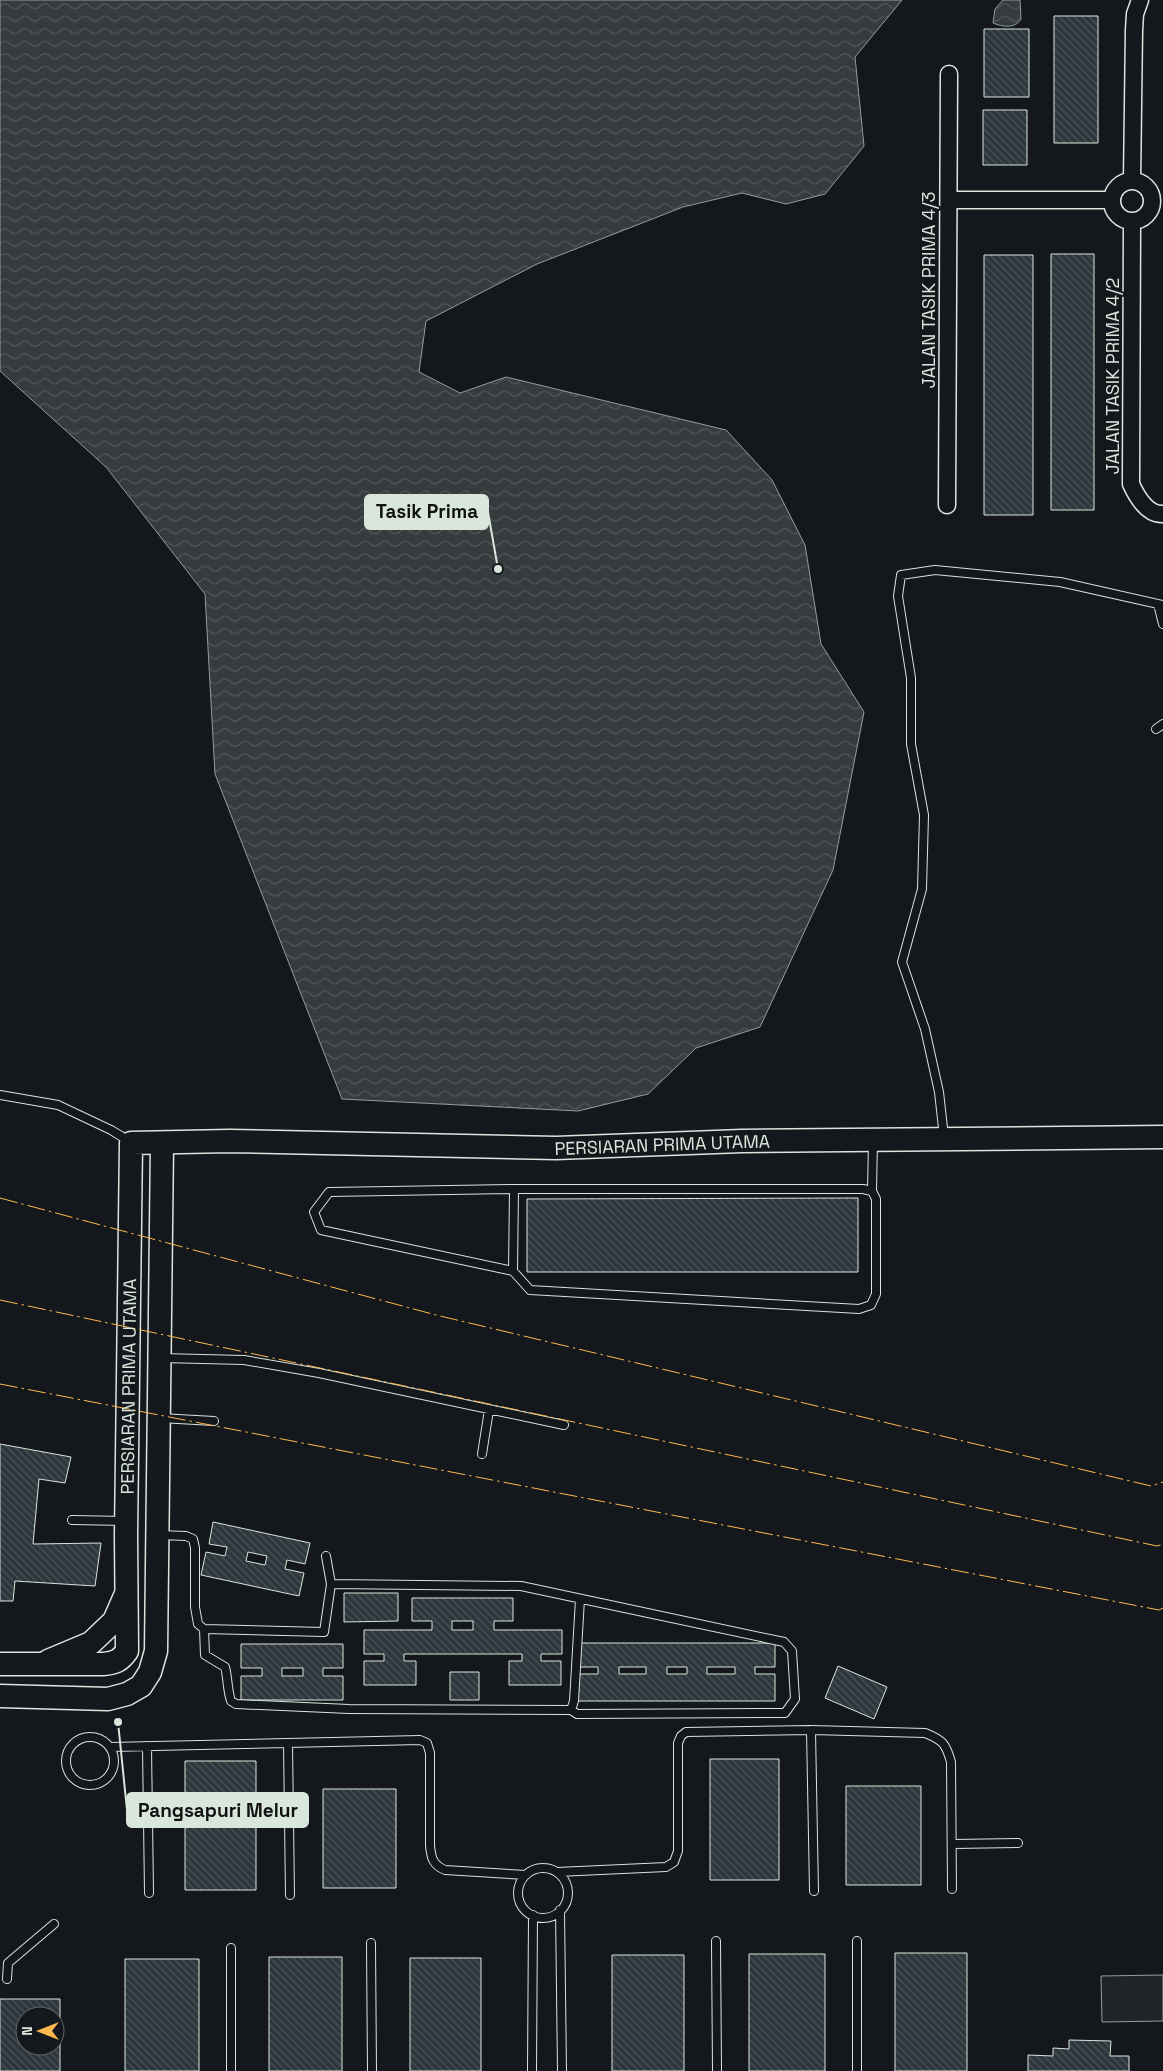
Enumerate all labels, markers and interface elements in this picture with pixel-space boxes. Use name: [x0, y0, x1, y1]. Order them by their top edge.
street label: JALAN TASIK PRIMA 4/3: [917, 192, 940, 388]
street label: JALAN TASIK PRIMA 4/2: [1101, 278, 1124, 474]
callout: Tasik Prima: [365, 495, 488, 529]
text: Tasik Prima: [376, 499, 478, 524]
street label: PERSIARAN PRIMA UTAMA: [554, 1129, 770, 1160]
street label: PERSIARAN PRIMA UTAMA: [115, 1279, 141, 1495]
callout: Pangsapuri Melur: [127, 1793, 308, 1827]
text: Pangsapuri Melur: [138, 1798, 298, 1823]
north arrow: [15, 2006, 65, 2056]
text: N: [18, 2026, 36, 2036]

